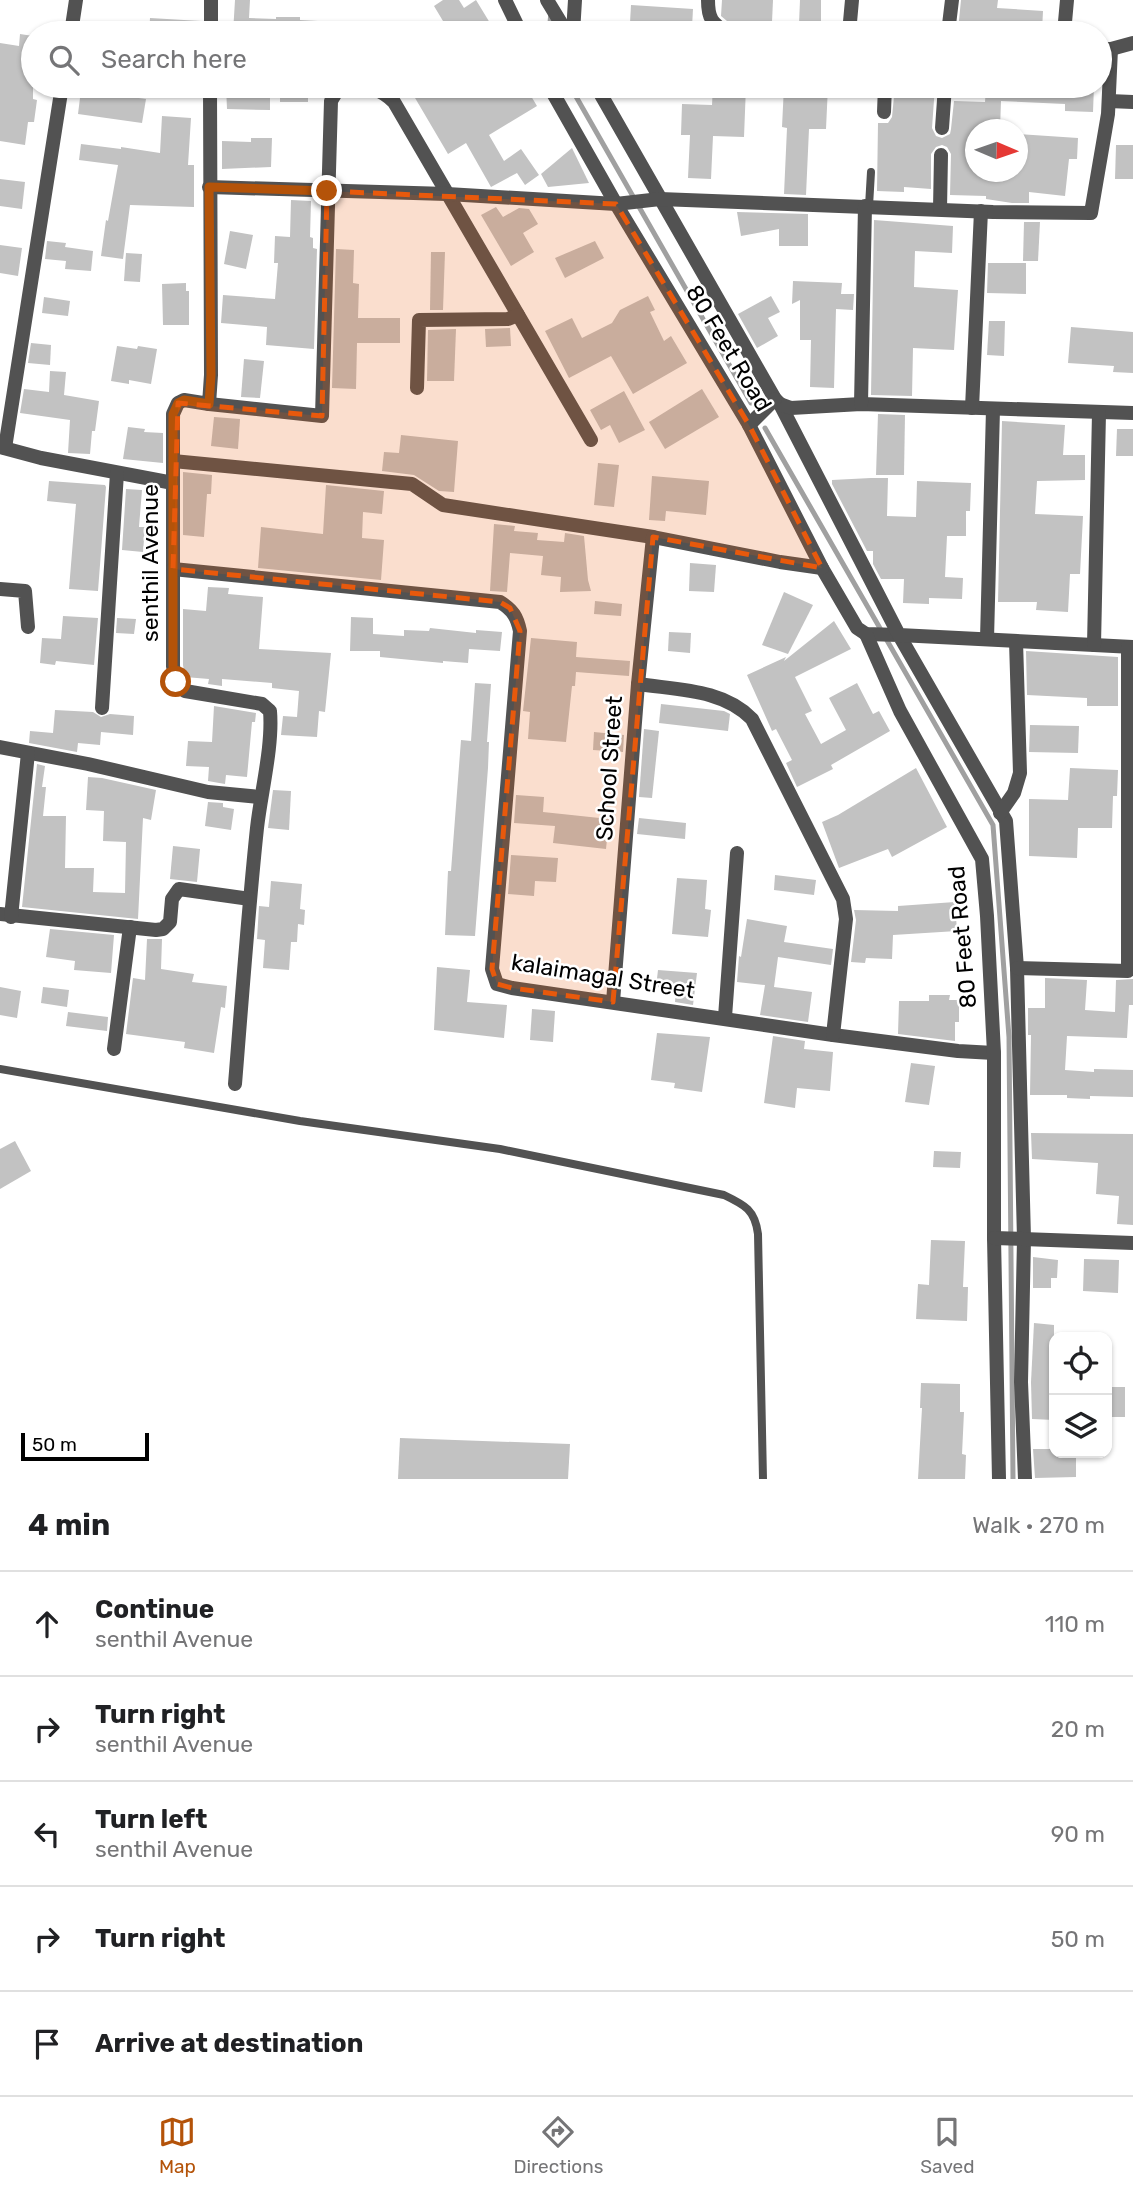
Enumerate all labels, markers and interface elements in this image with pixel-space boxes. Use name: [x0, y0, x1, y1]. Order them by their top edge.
search box: [21, 21, 1112, 98]
icon: search: [45, 41, 83, 79]
text: Search here: [101, 44, 247, 75]
north arrow: [965, 119, 1028, 182]
route end: [311, 175, 342, 206]
street label: 80 Feet Road: [680, 280, 778, 416]
street label: senthil Avenue: [136, 484, 164, 642]
route start: [160, 666, 191, 697]
street label: School Street: [590, 695, 628, 841]
street label: 80 Feet Road: [942, 865, 982, 1009]
street label: kalaimagal Street: [509, 948, 697, 1004]
map controls: [1049, 1332, 1112, 1458]
button: locate: [1049, 1332, 1112, 1395]
button: layers: [1049, 1395, 1112, 1458]
scale bar: [21, 1430, 149, 1462]
text: 50 m: [32, 1433, 77, 1456]
text: 4 min: [28, 1507, 110, 1543]
text: Walk · 270 m: [972, 1511, 1105, 1539]
text: Continue: [95, 1594, 214, 1625]
icon: ahead: [28, 1605, 66, 1643]
text: 110 m: [1045, 1610, 1105, 1638]
text: senthil Avenue: [95, 1625, 253, 1653]
text: Turn right: [95, 1699, 225, 1730]
icon: right: [28, 1710, 66, 1748]
text: 20 m: [1051, 1715, 1105, 1743]
text: senthil Avenue: [95, 1730, 253, 1758]
text: Turn left: [95, 1804, 207, 1835]
icon: left: [28, 1815, 66, 1853]
text: 90 m: [1051, 1820, 1105, 1848]
text: senthil Avenue: [95, 1835, 253, 1863]
icon: right: [28, 1920, 66, 1958]
text: Turn right: [95, 1923, 225, 1954]
text: 50 m: [1051, 1925, 1105, 1953]
icon: arrive: [28, 2025, 66, 2063]
text: Arrive at destination: [95, 2028, 363, 2059]
tab: Map: [158, 2113, 196, 2178]
tab: Directions: [513, 2113, 603, 2178]
tab: Saved: [920, 2113, 975, 2178]

